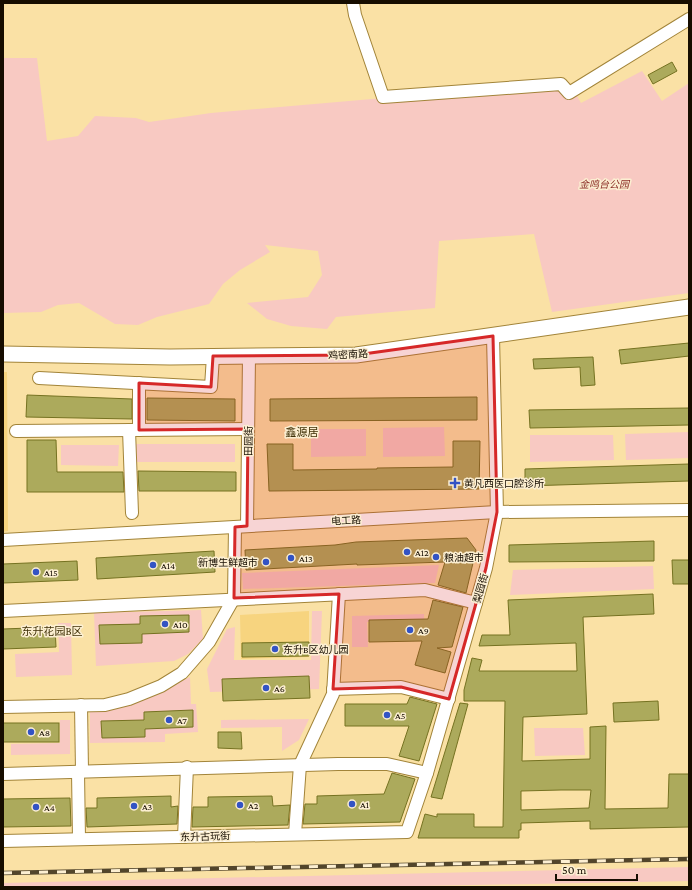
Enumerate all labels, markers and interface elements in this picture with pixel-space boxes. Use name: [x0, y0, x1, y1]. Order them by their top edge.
park label: 金鸣台公园: [579, 179, 631, 190]
street label: 鸡密南路: [328, 348, 368, 361]
street label: 田园街: [243, 426, 254, 456]
district label: 鑫源居: [286, 426, 319, 438]
marker: 黄凡西医口腔诊所: [449, 477, 461, 489]
place label: 黄凡西医口腔诊所: [464, 478, 544, 489]
street label: 电工路: [331, 514, 361, 527]
marker: A12: [402, 547, 412, 557]
place label: A12: [415, 547, 429, 558]
marker: 粮油超市: [431, 552, 441, 562]
place label: 粮油超市: [444, 552, 484, 563]
marker: A13: [286, 553, 296, 563]
place label: A13: [299, 553, 313, 564]
place label: 新博生鲜超市: [198, 557, 258, 568]
marker: 新博生鲜超市: [261, 557, 271, 567]
marker: A14: [148, 560, 158, 570]
place label: A14: [161, 560, 175, 571]
marker: A15: [31, 567, 41, 577]
place label: A15: [44, 567, 58, 578]
street label: 梨园街: [471, 572, 490, 604]
marker: A10: [160, 619, 170, 629]
place label: A10: [173, 619, 188, 630]
district label: 东升花园B区: [21, 625, 83, 637]
marker: A9: [405, 625, 415, 635]
place label: A9: [418, 625, 429, 636]
marker: 东升B区幼儿园: [270, 644, 280, 654]
place label: 东升B区幼儿园: [283, 644, 348, 655]
marker: A6: [261, 683, 271, 693]
place label: A6: [274, 683, 285, 694]
marker: A5: [382, 710, 392, 720]
place label: A5: [395, 710, 406, 721]
marker: A7: [164, 715, 174, 725]
place label: A7: [177, 715, 187, 726]
marker: A8: [26, 727, 36, 737]
place label: A8: [39, 727, 50, 738]
marker: A1: [347, 799, 357, 809]
place label: A1: [360, 799, 369, 810]
marker: A2: [235, 800, 245, 810]
place label: A2: [248, 800, 259, 811]
marker: A3: [129, 801, 139, 811]
place label: A3: [142, 801, 153, 812]
marker: A4: [31, 802, 41, 812]
place label: A4: [44, 802, 55, 813]
street label: 东升古玩街: [180, 830, 230, 843]
scale bar: [556, 856, 637, 882]
text: 50 m: [562, 863, 587, 877]

